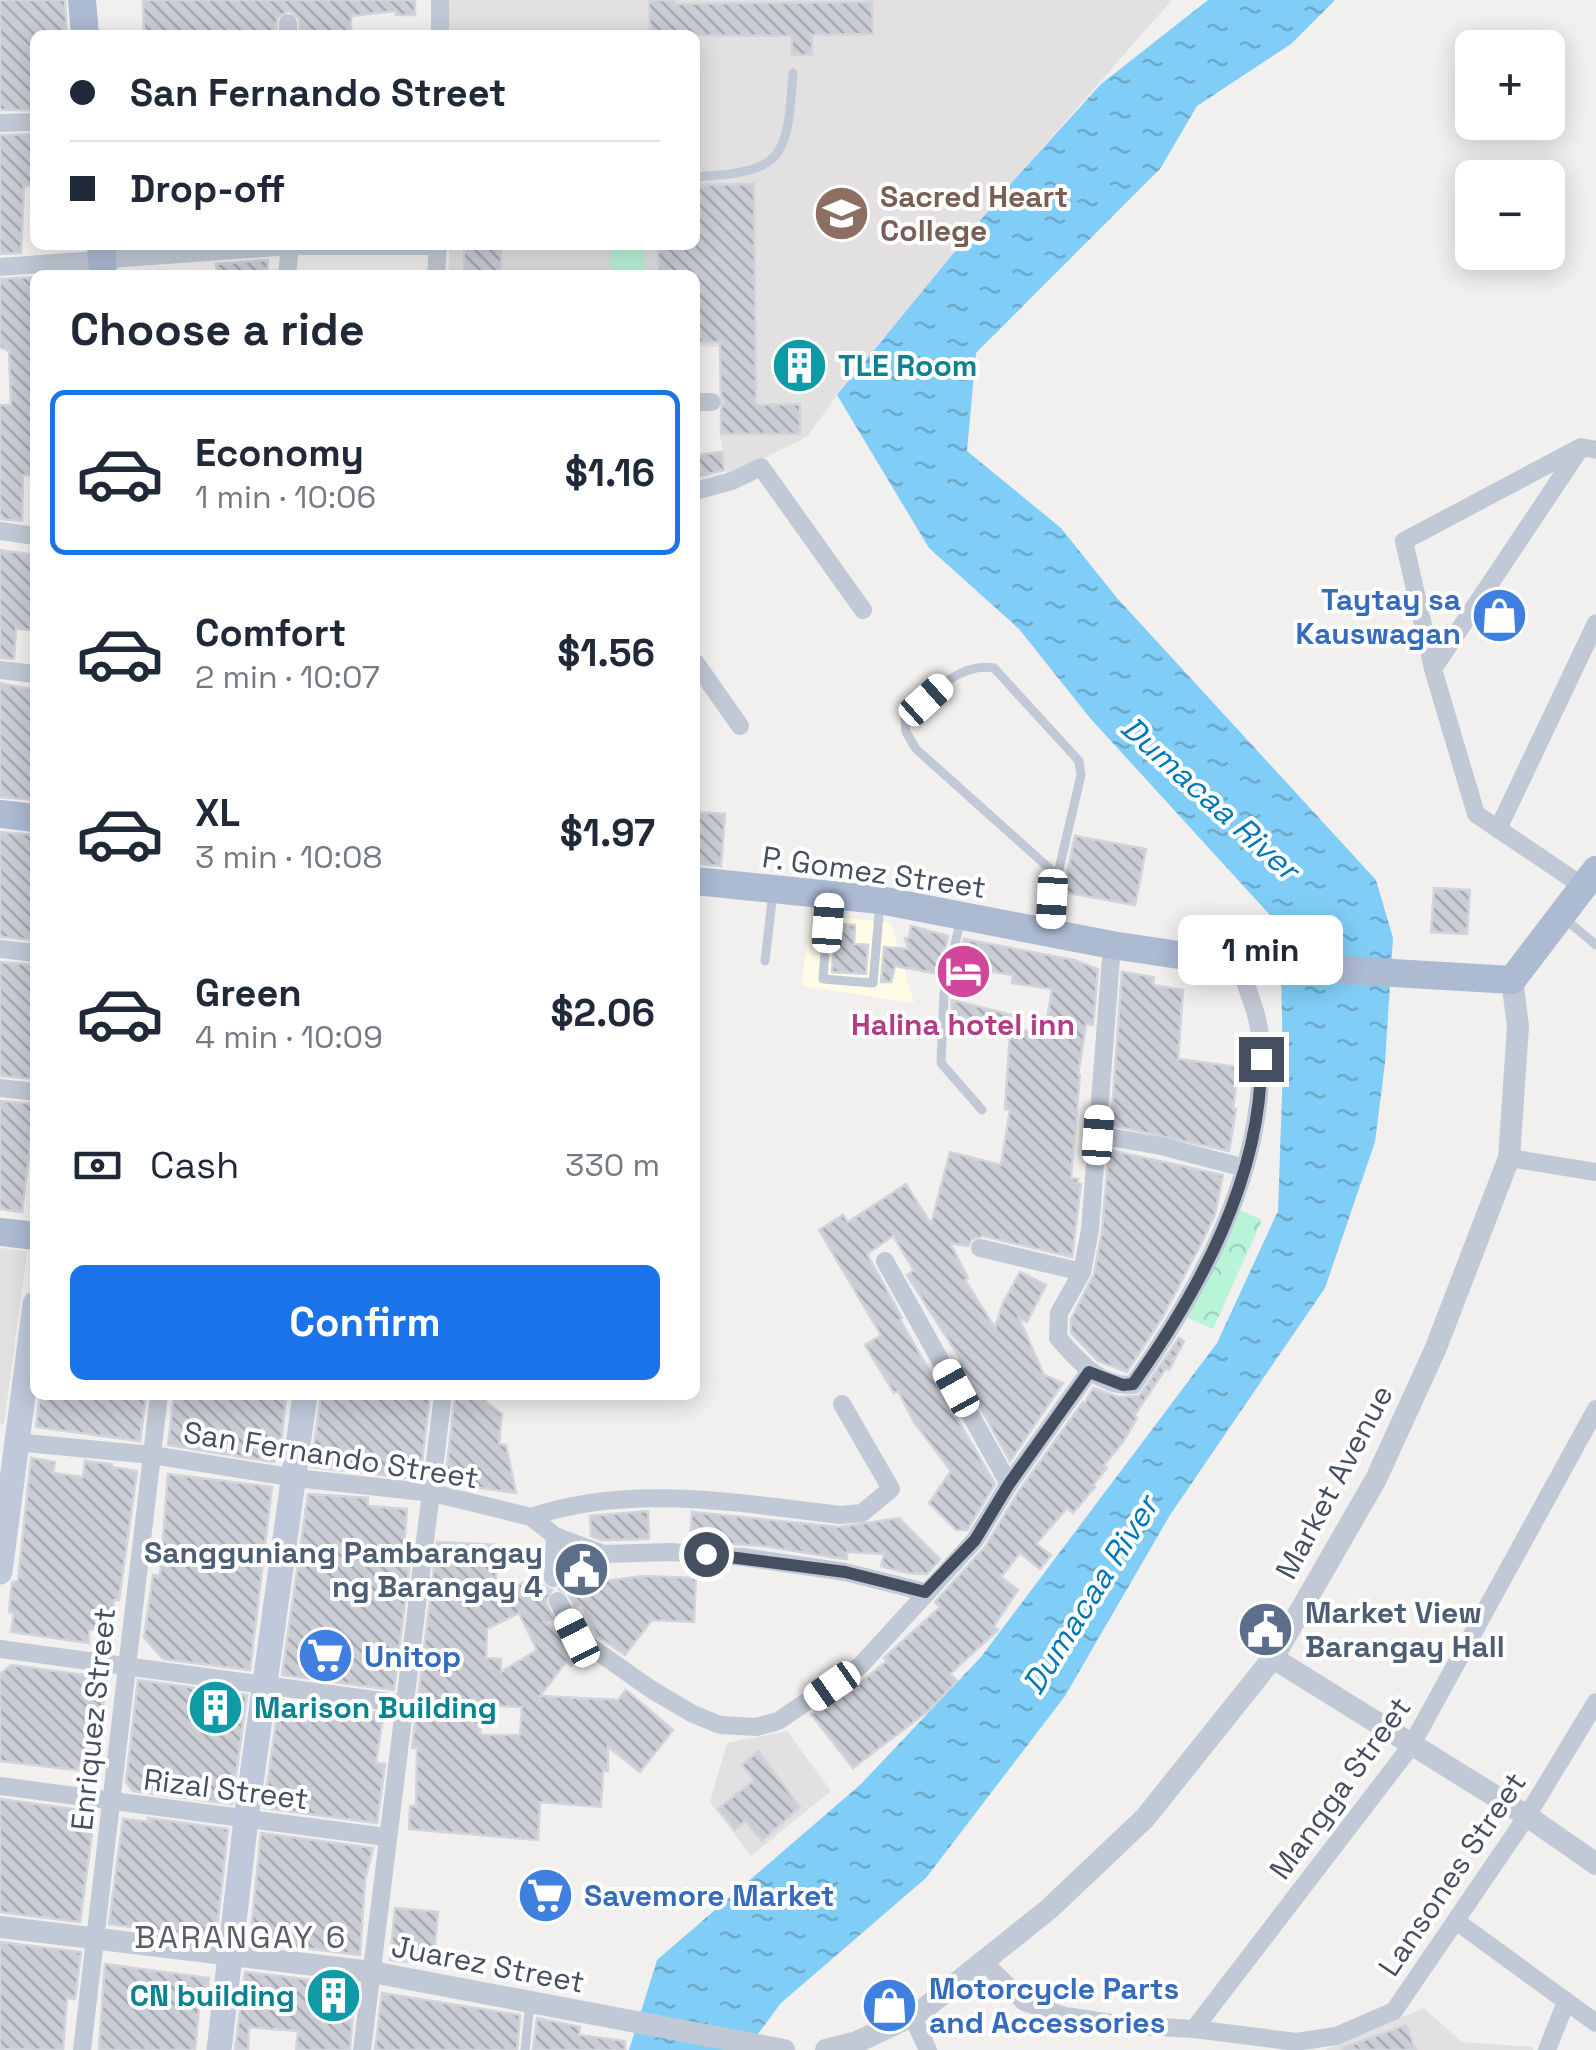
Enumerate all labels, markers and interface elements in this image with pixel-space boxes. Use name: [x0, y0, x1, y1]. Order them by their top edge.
map controls: [1455, 30, 1565, 270]
button: +: [1455, 30, 1565, 140]
text: San Fernando Street: [130, 69, 506, 117]
button: −: [1455, 160, 1565, 270]
text: Drop-off: [130, 165, 285, 213]
place label: Sacred Heart College: [880, 177, 1068, 250]
school or university icon: Sacred Heart College: [811, 183, 871, 243]
text: Choose a ride: [70, 301, 365, 358]
building icon: TLE Room: [769, 335, 829, 395]
place label: TLE Room: [838, 346, 977, 385]
icon: car: [75, 428, 165, 518]
text: Economy: [195, 429, 364, 477]
text: $1.16: [565, 449, 655, 497]
text: 1 min · 10:06: [195, 477, 376, 517]
place label: Taytay sa Kauswagan: [1296, 580, 1461, 653]
shop icon: Taytay sa Kauswagan: [1470, 586, 1530, 646]
icon: car: [75, 608, 165, 698]
text: Comfort: [195, 609, 346, 657]
text: $1.56: [557, 629, 655, 677]
text: 2 min · 10:07: [195, 657, 380, 697]
car: [894, 669, 958, 731]
water label: Dumacaa River: [1113, 707, 1310, 890]
icon: car: [75, 788, 165, 878]
text: XL: [195, 789, 240, 837]
text: $1.97: [560, 809, 655, 857]
text: 3 min · 10:08: [195, 837, 382, 877]
street label: P. Gomez Street: [760, 837, 988, 907]
car: [1035, 868, 1069, 930]
car: [811, 892, 845, 954]
callout: 1 min: [1178, 914, 1344, 984]
text: 1 min: [1221, 930, 1300, 970]
hotel icon: Halina hotel inn: [933, 942, 993, 1002]
icon: car: [75, 968, 165, 1058]
text: Green: [195, 969, 302, 1017]
text: $2.06: [550, 989, 655, 1037]
place label: Halina hotel inn: [851, 1005, 1075, 1044]
text: 4 min · 10:09: [195, 1017, 383, 1057]
route end: [1239, 1037, 1284, 1082]
car: [1081, 1104, 1115, 1166]
icon: cash: [70, 1138, 125, 1193]
text: Cash: [150, 1141, 239, 1189]
text: 330 m: [565, 1145, 660, 1185]
button: Confirm: [70, 1265, 660, 1380]
car: [928, 1354, 984, 1422]
street label: Market Avenue: [1267, 1378, 1401, 1586]
street label: San Fernando Street: [181, 1412, 481, 1498]
water label: Dumacaa River: [1013, 1486, 1168, 1701]
route start: [684, 1532, 729, 1577]
place label: Sangguniang Pambarangay ng Barangay 4: [144, 1533, 543, 1606]
public building icon: Sangguniang Pambarangay ng Barangay 4: [552, 1539, 612, 1599]
place label: Market View Barangay Hall: [1305, 1593, 1505, 1666]
public building icon: Market View Barangay Hall: [1236, 1599, 1296, 1659]
car: [550, 1604, 604, 1672]
street label: Enriquez Street: [62, 1606, 124, 1832]
supermarket icon: Unitop: [295, 1626, 355, 1686]
place label: Unitop: [364, 1637, 461, 1676]
car: [799, 1657, 865, 1715]
building icon: Marison Building: [185, 1677, 245, 1737]
place label: Marison Building: [254, 1688, 497, 1727]
street label: Mangga Street: [1261, 1689, 1419, 1887]
street label: Rizal Street: [141, 1760, 311, 1818]
street label: Lansones Street: [1369, 1765, 1535, 1983]
supermarket icon: Savemore Market: [515, 1865, 575, 1925]
place label: Savemore Market: [584, 1876, 834, 1915]
district label: BARANGAY 6: [134, 1917, 348, 1957]
street label: Juarez Street: [388, 1926, 588, 2002]
building icon: CN building: [304, 1965, 364, 2025]
place label: Motorcycle Parts and Accessories: [929, 1969, 1179, 2042]
shop icon: Motorcycle Parts and Accessories: [860, 1975, 920, 2035]
place label: CN building: [130, 1976, 295, 2015]

